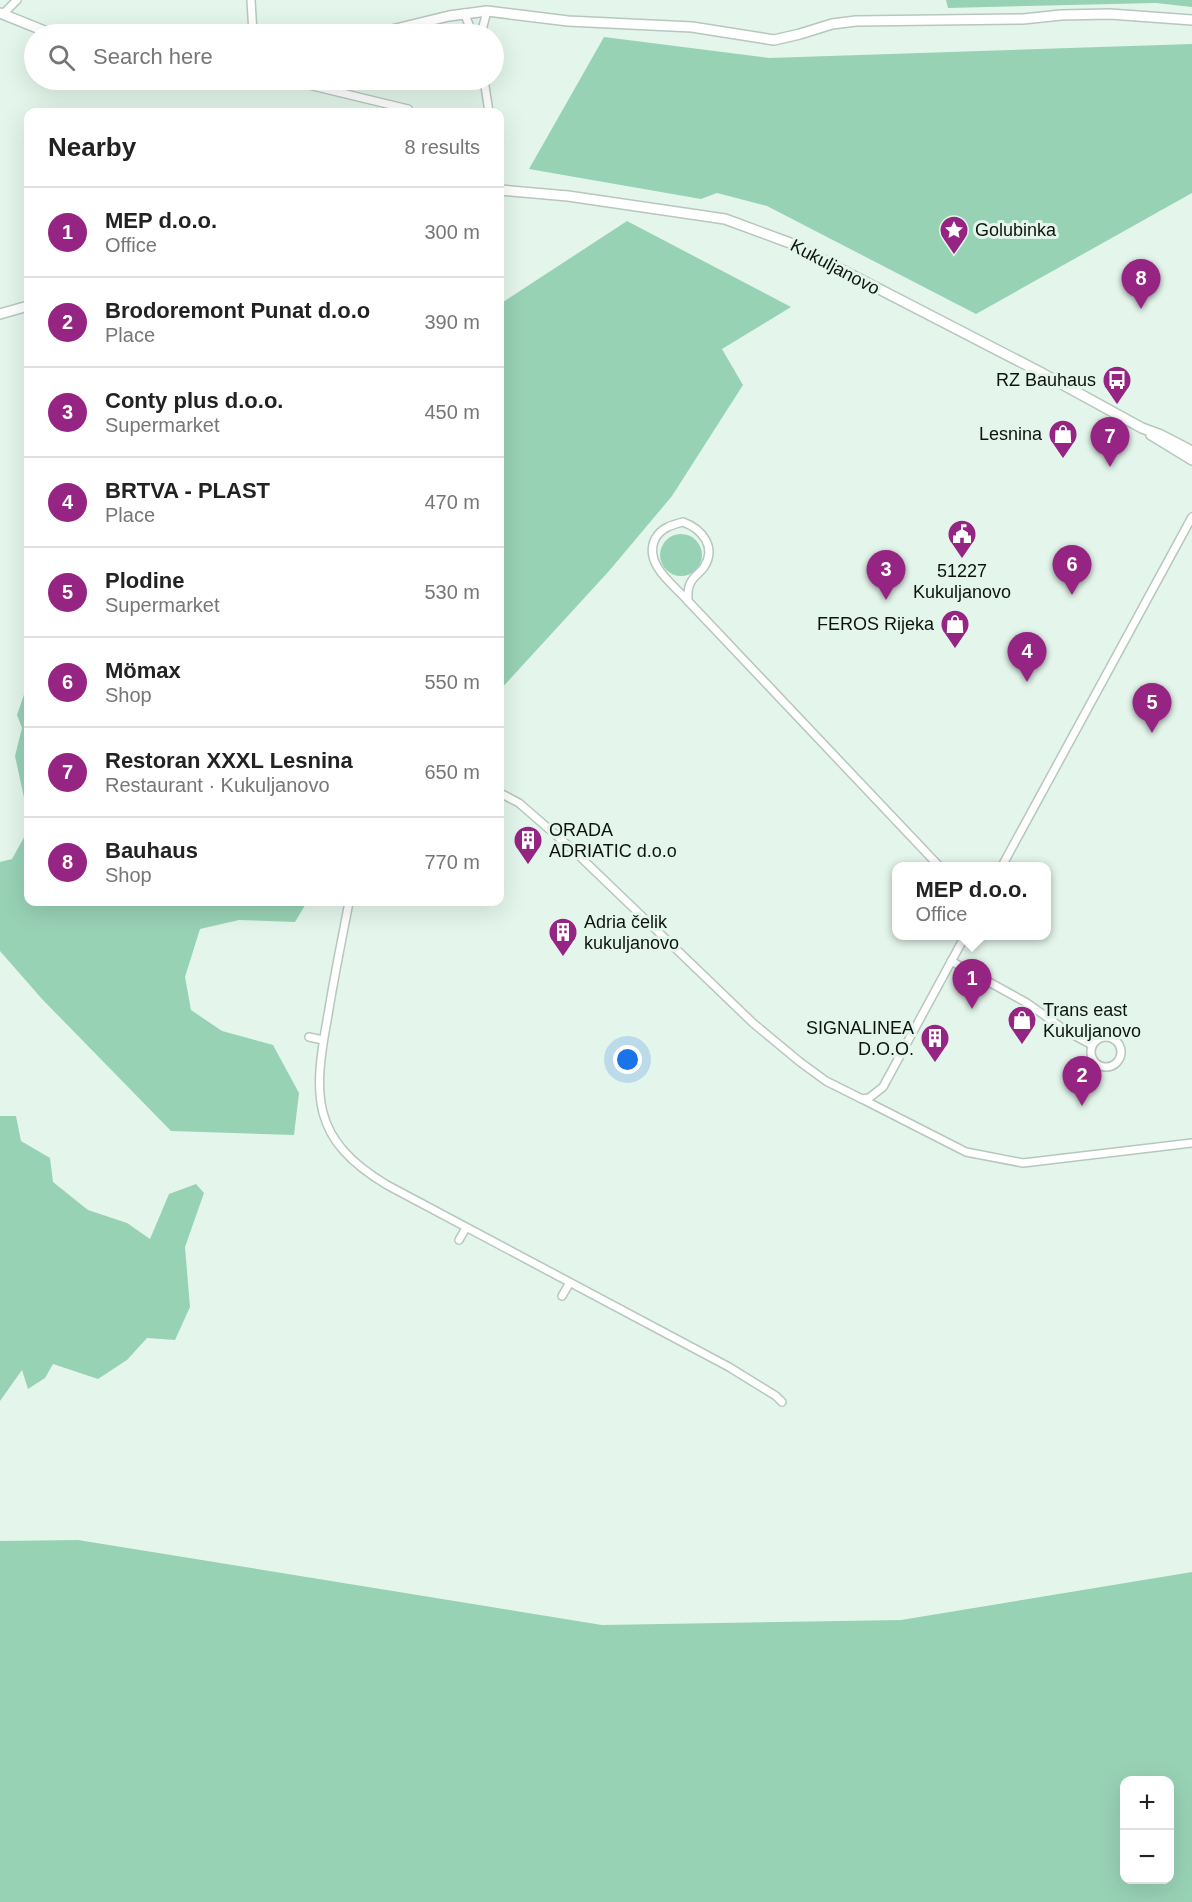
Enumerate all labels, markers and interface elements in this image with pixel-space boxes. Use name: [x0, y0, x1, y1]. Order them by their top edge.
search box: [24, 24, 504, 90]
icon: search: [45, 41, 78, 74]
text: Search here: [93, 44, 213, 69]
text: Nearby: [48, 132, 136, 162]
text: 8 results: [404, 136, 480, 158]
text: MEP d.o.o.: [105, 208, 217, 233]
place icon: Golubinka: [938, 214, 970, 256]
place label: Golubinka: [975, 220, 1057, 240]
text: 1: [62, 221, 73, 243]
text: 300 m: [424, 221, 480, 243]
text: Office: [105, 234, 157, 256]
street label: Kukuljanovo: [787, 235, 883, 299]
pin: 8: [1122, 260, 1160, 309]
text: Brodoremont Punat d.o.o: [105, 298, 370, 323]
text: 2: [62, 311, 73, 333]
text: 390 m: [424, 311, 480, 333]
text: Place: [105, 324, 155, 346]
bus stop icon: RZ Bauhaus: [1101, 364, 1133, 406]
place label: RZ Bauhaus: [996, 370, 1096, 390]
text: Conty plus d.o.o.: [105, 388, 283, 413]
text: 3: [62, 401, 73, 423]
text: 450 m: [424, 401, 480, 423]
text: Supermarket: [105, 414, 220, 436]
shop icon: Lesnina: [1047, 418, 1079, 460]
pin: 7: [1090, 418, 1130, 467]
place label: Lesnina: [979, 424, 1043, 444]
text: BRTVA - PLAST: [105, 478, 270, 503]
text: 4: [62, 491, 73, 513]
text: 470 m: [424, 491, 480, 513]
text: Place: [105, 504, 155, 526]
public building icon: 51227 Kukuljanovo: [946, 518, 978, 560]
pin: 6: [1052, 546, 1092, 595]
pin: 3: [866, 550, 906, 600]
place label: 51227 Kukuljanovo: [913, 561, 1011, 602]
text: Plodine: [105, 568, 184, 593]
text: 5: [62, 581, 73, 603]
text: 530 m: [424, 581, 480, 603]
text: Supermarket: [105, 594, 220, 616]
shop icon: FEROS Rijeka: [939, 608, 971, 650]
place label: FEROS Rijeka: [817, 614, 935, 634]
pin: 4: [1008, 632, 1046, 682]
text: Mömax: [105, 658, 181, 683]
text: 6: [62, 671, 73, 693]
text: 550 m: [424, 671, 480, 693]
text: Shop: [105, 684, 152, 706]
pin: 5: [1132, 684, 1172, 733]
text: Restoran XXXL Lesnina: [105, 748, 353, 773]
text: 7: [62, 761, 73, 783]
text: 650 m: [424, 761, 480, 783]
text: Restaurant · Kukuljanovo: [105, 774, 330, 796]
place label: ORADA ADRIATIC d.o.o: [549, 820, 677, 861]
building icon: ORADA ADRIATIC d.o.o: [512, 824, 544, 866]
text: Bauhaus: [105, 838, 198, 863]
text: 8: [62, 851, 73, 873]
text: 770 m: [424, 851, 480, 873]
popup: [892, 862, 1051, 940]
text: Shop: [105, 864, 152, 886]
text: MEP d.o.o.: [915, 877, 1028, 902]
text: Office: [915, 903, 967, 925]
place label: Adria čelik kukuljanovo: [584, 912, 679, 953]
building icon: Adria čelik kukuljanovo: [547, 916, 579, 958]
pin: 1: [952, 960, 992, 1009]
place label: Trans east Kukuljanovo: [1043, 1000, 1141, 1041]
shop icon: Trans east Kukuljanovo: [1006, 1004, 1038, 1046]
place label: SIGNALINEA D.O.O.: [806, 1018, 914, 1059]
building icon: SIGNALINEA D.O.O.: [919, 1022, 951, 1064]
your location: [613, 1045, 642, 1074]
pin: 2: [1062, 1056, 1102, 1106]
map controls: [1120, 1776, 1174, 1884]
button: +: [1120, 1776, 1174, 1830]
button: −: [1120, 1830, 1174, 1884]

